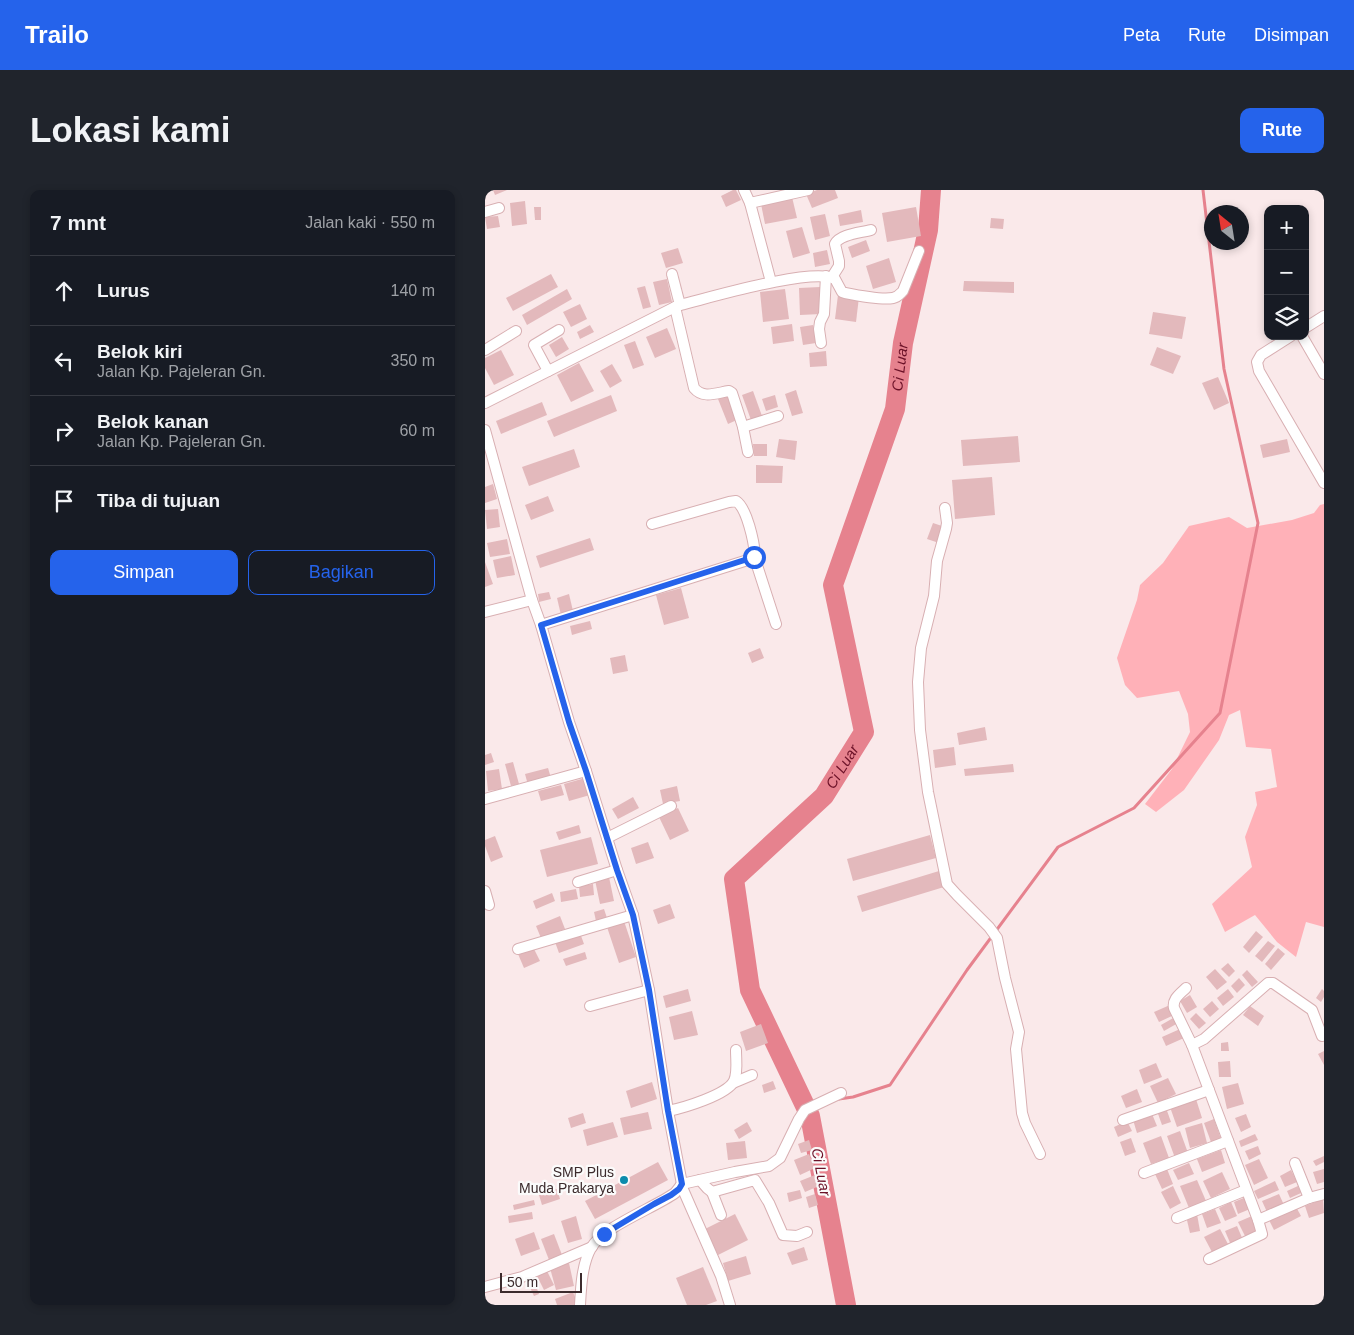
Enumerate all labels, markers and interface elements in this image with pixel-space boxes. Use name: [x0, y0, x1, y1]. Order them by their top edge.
text: Trailo: [25, 21, 89, 48]
text: Peta: [1123, 25, 1160, 45]
text: Rute: [1188, 25, 1226, 45]
text: Disimpan: [1254, 25, 1329, 45]
button: Rute: [1240, 108, 1324, 153]
text: Lokasi kami: [30, 110, 230, 149]
north arrow: [1204, 205, 1249, 250]
map controls: [1264, 205, 1309, 340]
button: +: [1264, 205, 1309, 250]
text: 7 mnt: [50, 211, 106, 234]
text: Jalan kaki · 550 m: [305, 214, 435, 231]
button: −: [1264, 250, 1309, 295]
icon: ahead: [50, 277, 78, 305]
text: Lurus: [97, 280, 150, 301]
text: 140 m: [391, 282, 435, 299]
button: layers: [1264, 295, 1309, 340]
text: Belok kiri: [97, 341, 183, 362]
water label: Ci Luar: [888, 341, 911, 392]
icon: left: [50, 347, 78, 375]
text: 350 m: [391, 352, 435, 369]
text: Jalan Kp. Pajeleran Gn.: [97, 363, 266, 380]
text: Belok kanan: [97, 411, 209, 432]
icon: right: [50, 417, 78, 445]
text: 60 m: [399, 422, 435, 439]
text: Jalan Kp. Pajeleran Gn.: [97, 433, 266, 450]
icon: arrive: [50, 487, 78, 515]
text: Tiba di tujuan: [97, 490, 220, 511]
route start: [743, 546, 766, 569]
button: Simpan: [50, 550, 238, 595]
button: Bagikan: [248, 550, 435, 595]
water label: Ci Luar: [822, 741, 862, 792]
water label: Ci Luar: [809, 1147, 835, 1198]
place label: SMP Plus Muda Prakarya: [519, 1164, 614, 1196]
marker: SMP Plus Muda Prakarya: [618, 1174, 630, 1186]
route end: [593, 1223, 616, 1246]
scale bar: [500, 1270, 583, 1293]
text: 50 m: [507, 1274, 538, 1290]

